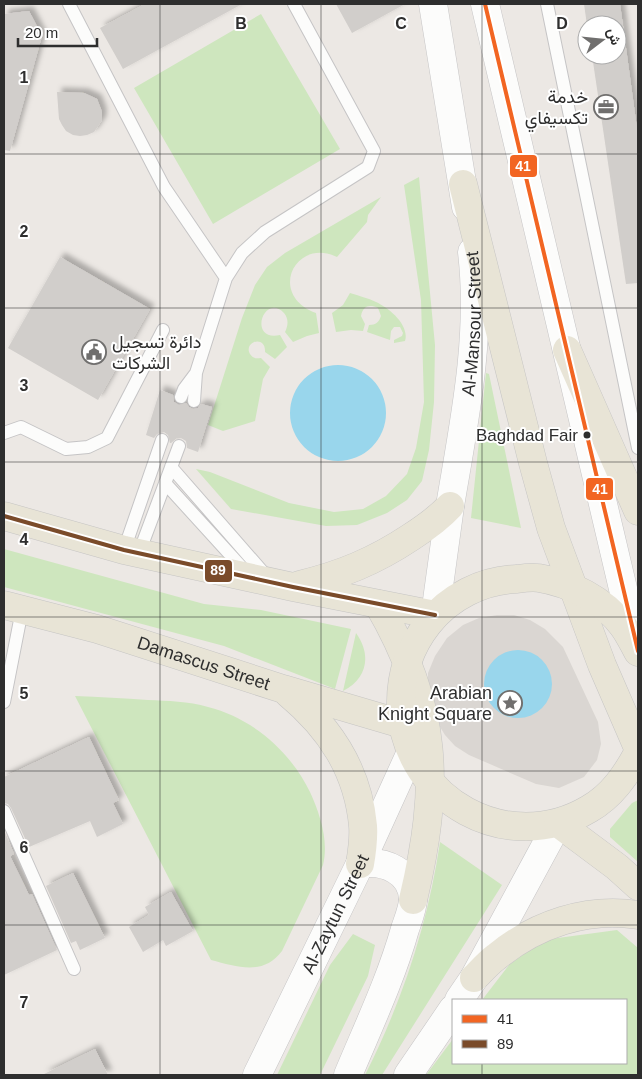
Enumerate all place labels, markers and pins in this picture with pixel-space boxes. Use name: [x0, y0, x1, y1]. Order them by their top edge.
place label: خدمة تكسيفاي: [525, 87, 588, 133]
office icon: خدمة تكسيفاي: [593, 94, 619, 120]
place label: دائرة تسجيل الشركات: [112, 332, 201, 374]
public building icon: دائرة تسجيل الشركات: [81, 339, 107, 365]
place label: Baghdad Fair: [476, 426, 578, 445]
marker: Baghdad Fair: [582, 430, 592, 440]
place label: Arabian Knight Square: [378, 683, 492, 724]
place icon: Arabian Knight Square: [497, 690, 523, 716]

